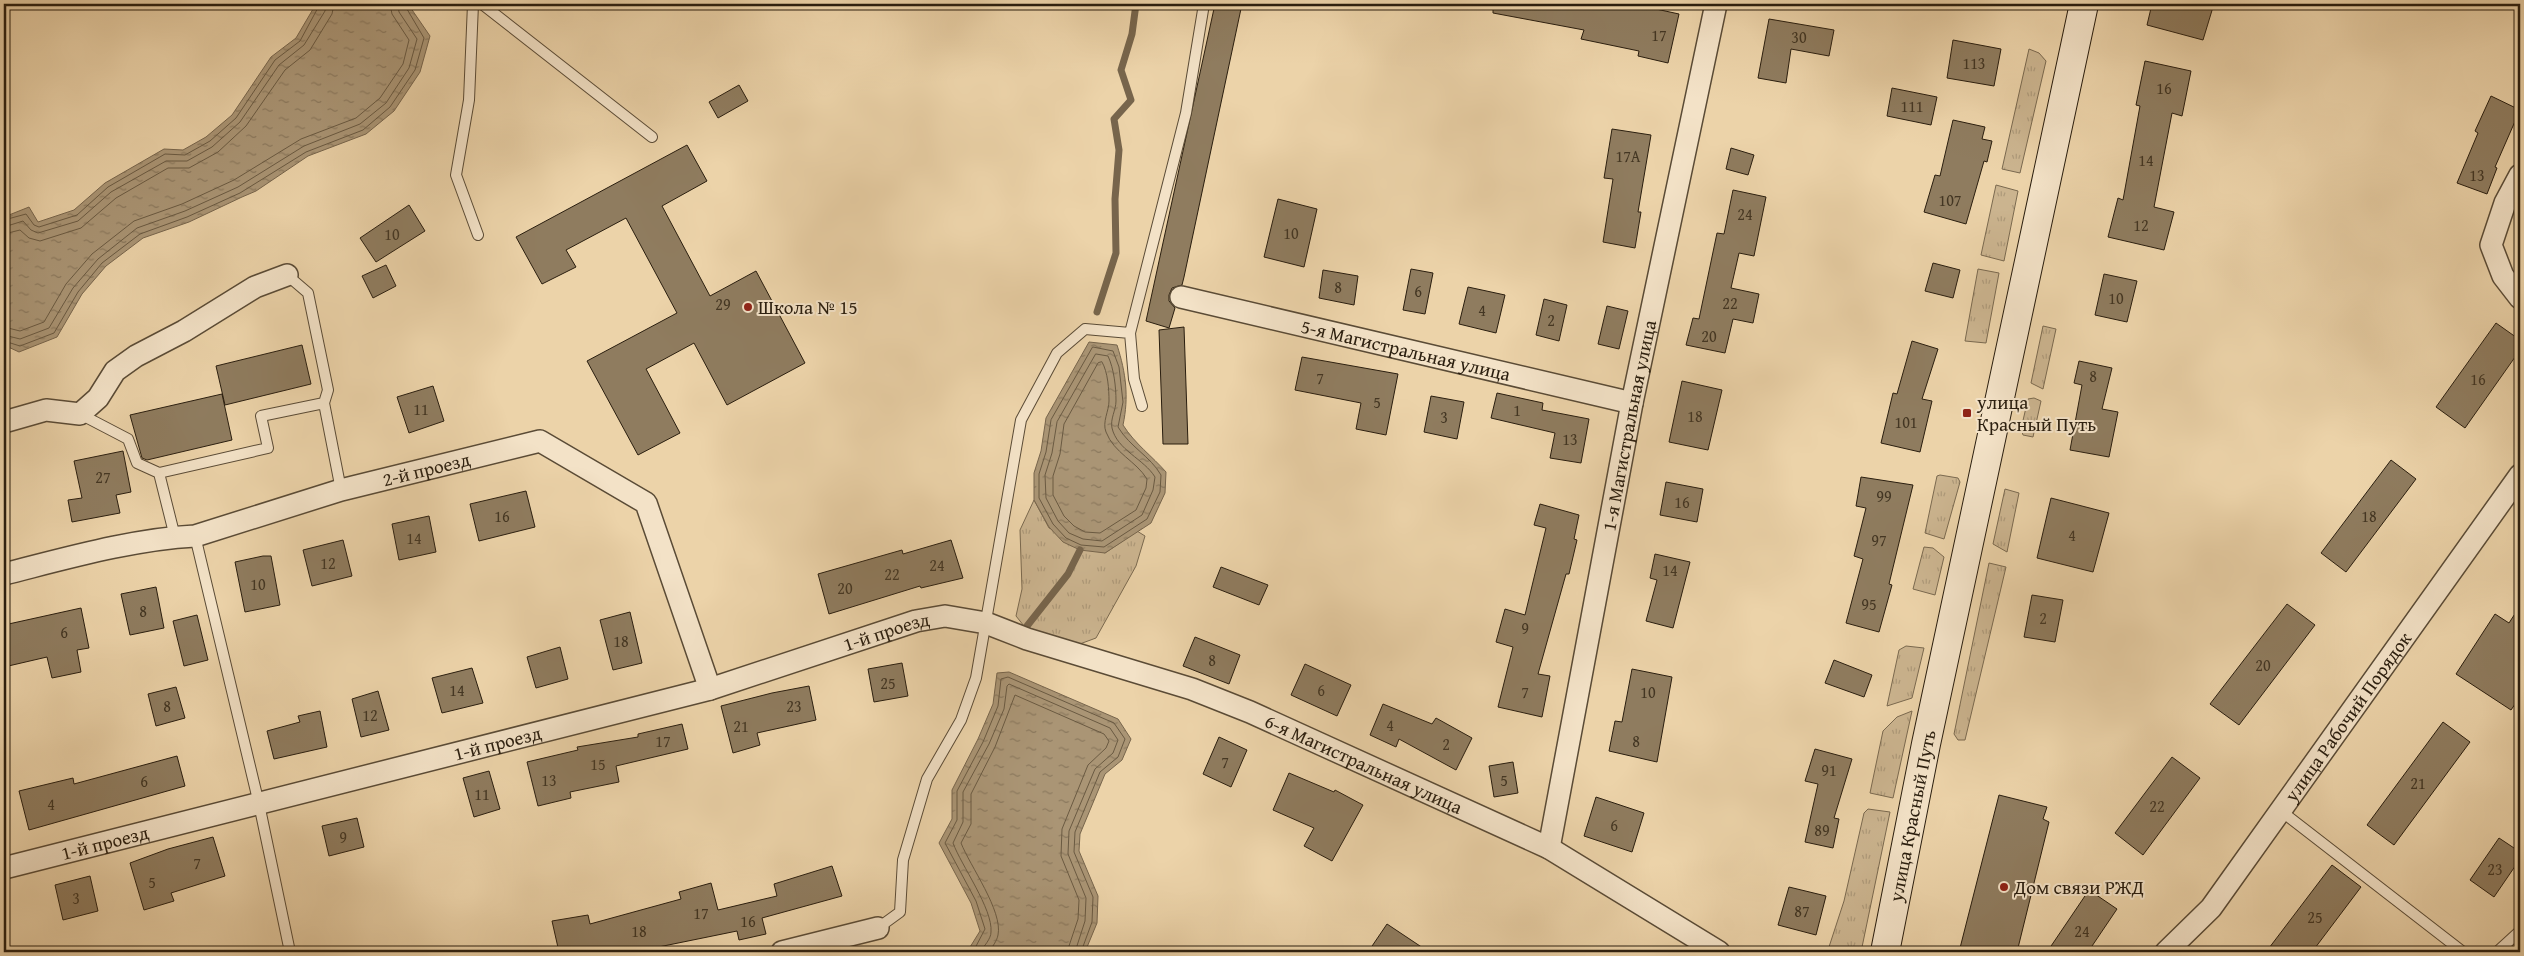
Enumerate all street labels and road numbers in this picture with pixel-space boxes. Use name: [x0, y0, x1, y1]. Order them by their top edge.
street label: 5-я Магистральная улица: [1298, 312, 1513, 388]
street label: 1-я Магистральная улица: [1594, 317, 1663, 533]
street label: 2-й проезд: [380, 445, 473, 493]
street label: 1-й проезд: [839, 605, 932, 658]
street label: улица Рабочий Порядок: [2277, 626, 2418, 808]
street label: 6-я Магистральная улица: [1260, 707, 1467, 821]
street label: 1-й проезд: [451, 718, 544, 767]
street label: улица Красный Путь: [1881, 727, 1943, 905]
street label: 1-й проезд: [58, 818, 152, 867]

